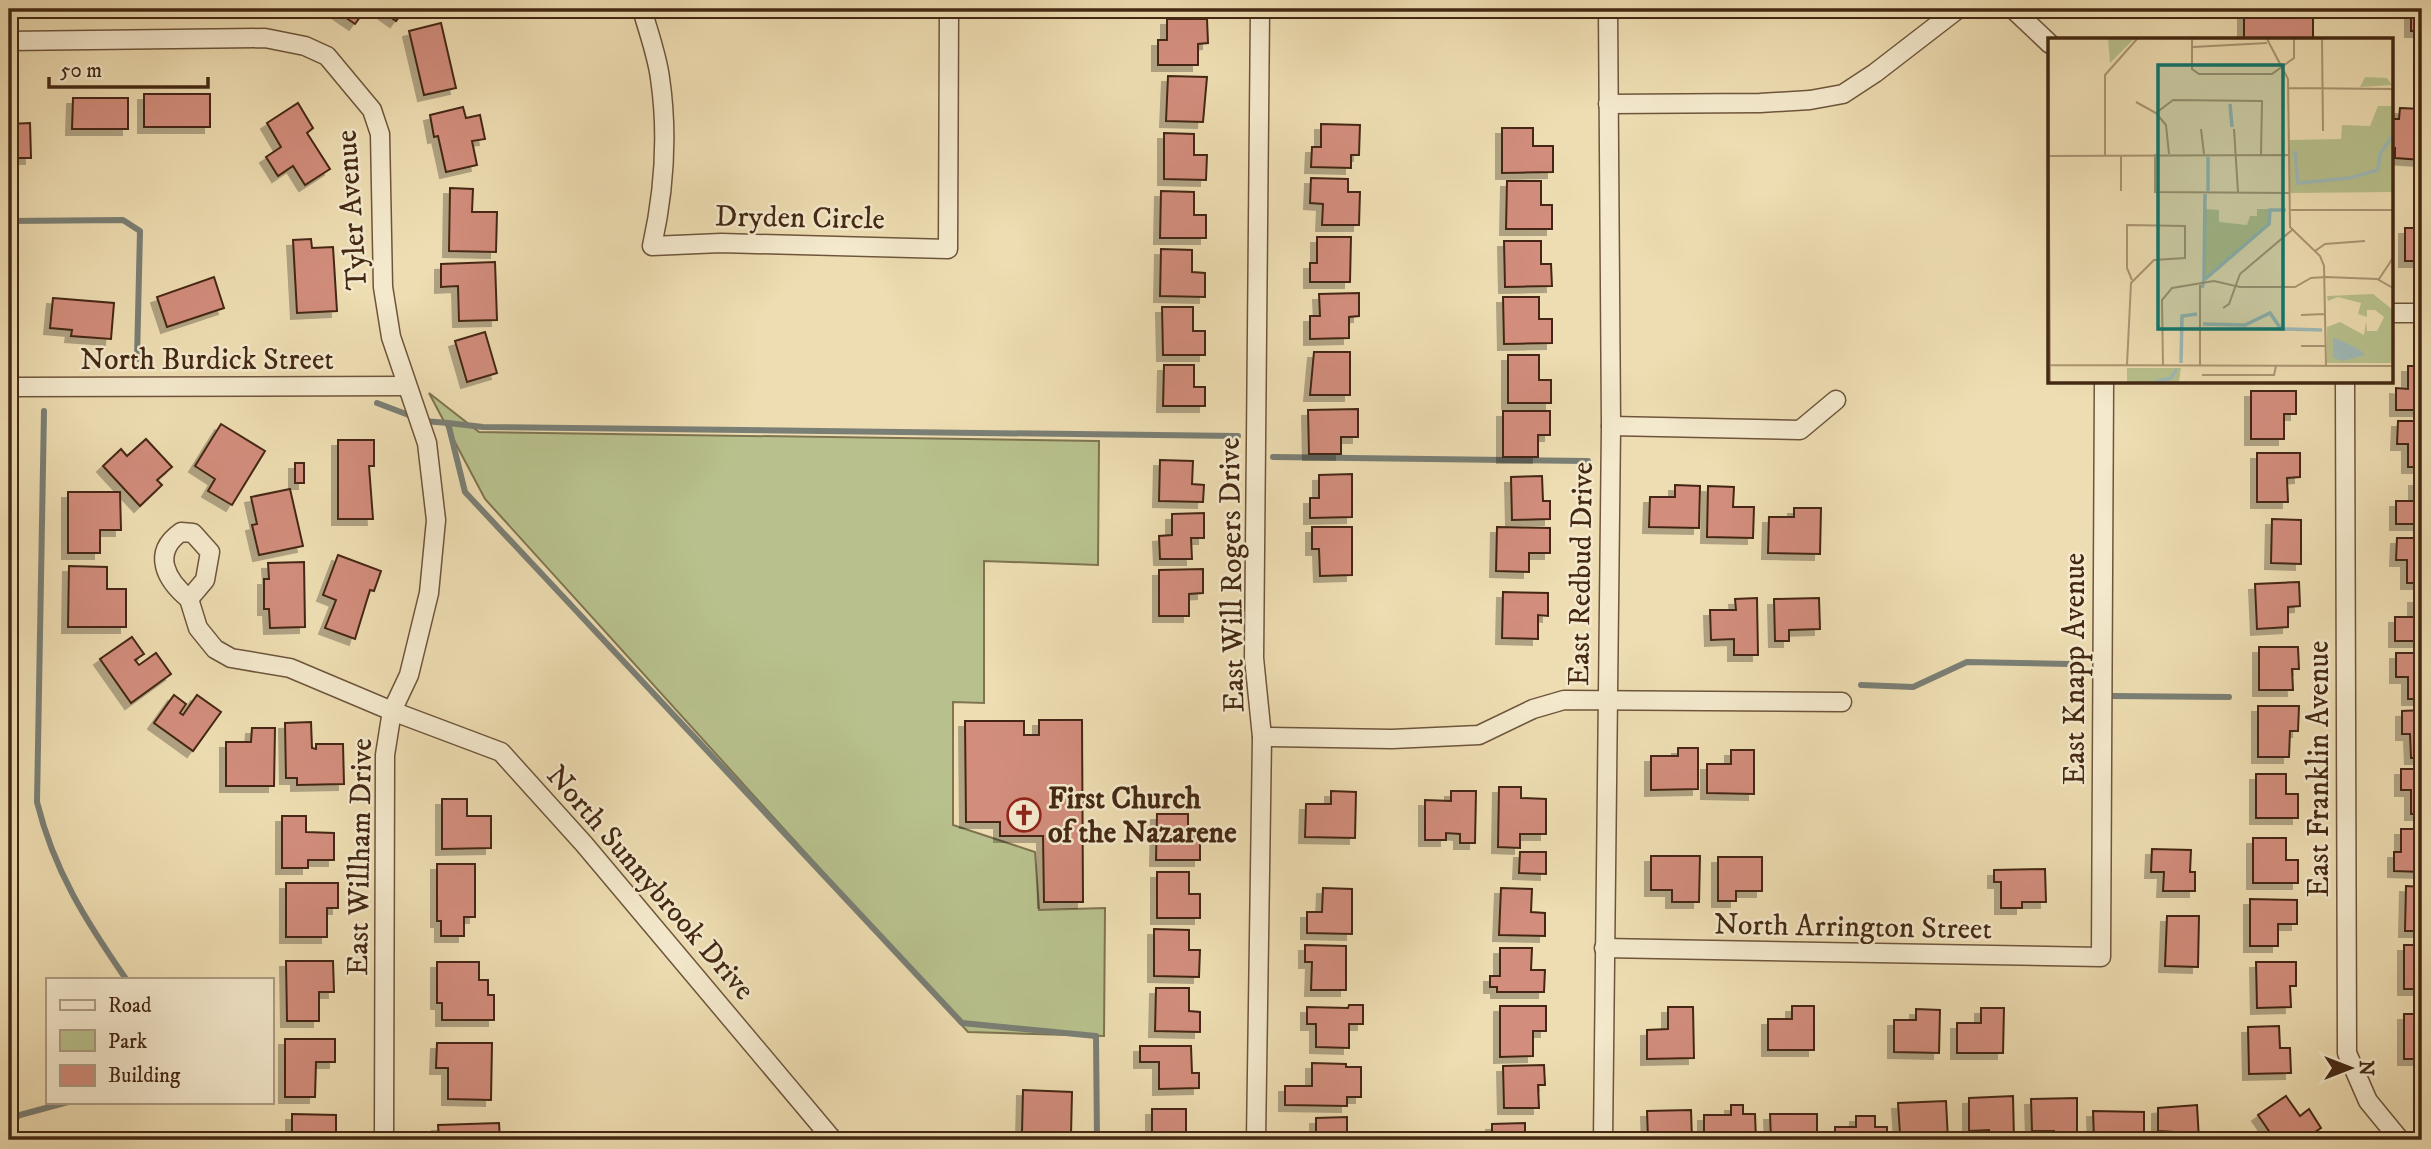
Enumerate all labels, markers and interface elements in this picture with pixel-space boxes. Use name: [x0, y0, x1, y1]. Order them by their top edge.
inset map: [2048, 38, 2392, 383]
scale bar: [49, 46, 208, 90]
text: 50 m: [60, 58, 102, 84]
street label: Tyler Avenue: [328, 129, 377, 291]
street label: Dryden Circle: [715, 199, 885, 238]
street label: North Burdick Street: [80, 342, 334, 379]
street label: East Will Rogers Drive: [1212, 437, 1253, 713]
street label: East Redbud Drive: [1561, 462, 1602, 686]
street label: East Knapp Avenue: [2057, 553, 2094, 785]
street label: East Franklin Avenue: [2301, 641, 2338, 897]
street label: East Willham Drive: [340, 738, 381, 976]
street label: North Sunnybrook Drive: [538, 758, 762, 1008]
place label: First Church of the Nazarene: [1048, 781, 1237, 852]
church icon: First Church of the Nazarene: [1005, 796, 1043, 834]
street label: North Arrington Street: [1714, 907, 1992, 948]
legend: [46, 978, 273, 1104]
text: Road: [108, 993, 152, 1019]
text: Park: [108, 1029, 148, 1055]
north arrow: [2316, 1034, 2386, 1104]
text: N: [2354, 1060, 2377, 1076]
text: Building: [108, 1063, 181, 1089]

